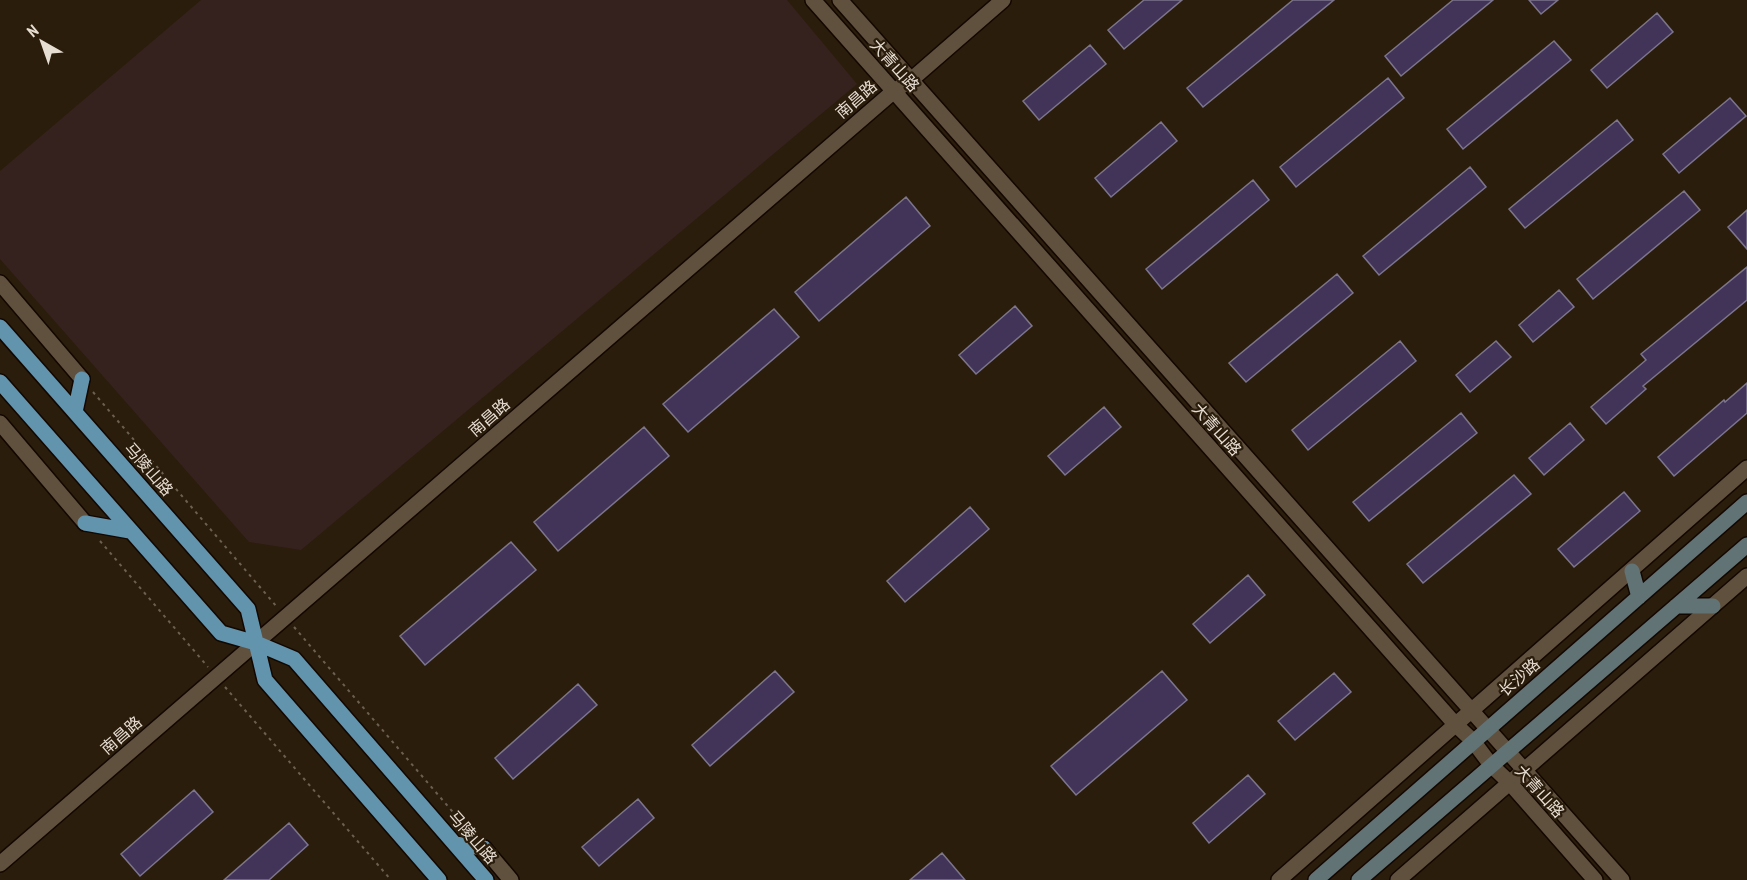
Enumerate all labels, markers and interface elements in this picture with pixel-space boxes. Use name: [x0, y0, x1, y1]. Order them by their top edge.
north arrow: [12, 12, 72, 72]
text: N: [23, 20, 42, 41]
street label: 大青山路: [866, 35, 924, 95]
street label: 南昌路: [831, 76, 881, 122]
street label: 南昌路: [464, 394, 514, 440]
street label: 大青山路: [1188, 399, 1246, 459]
street label: 马陵山路: [120, 438, 178, 500]
street label: 长沙路: [1494, 654, 1544, 700]
street label: 南昌路: [96, 712, 146, 758]
street label: 大青山路: [1511, 761, 1569, 821]
street label: 马陵山路: [444, 806, 502, 868]

